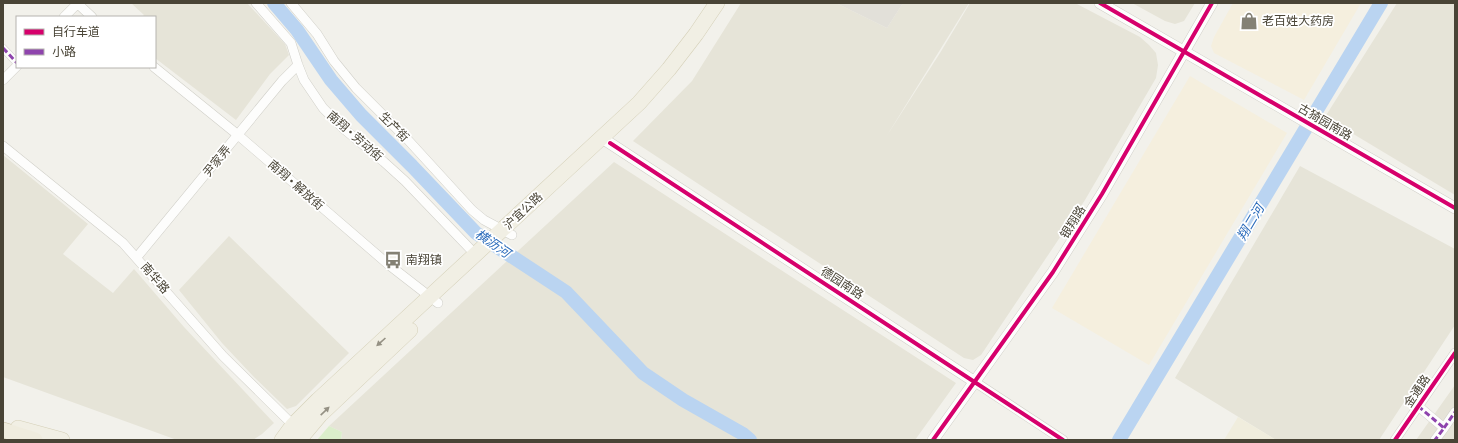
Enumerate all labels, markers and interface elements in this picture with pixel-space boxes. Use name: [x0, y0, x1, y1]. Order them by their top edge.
shop icon: 老百姓大药房: [1239, 11, 1259, 31]
place label: 老百姓大药房: [1262, 13, 1334, 29]
legend: [16, 16, 156, 68]
text: 自行车道: [52, 24, 100, 40]
text: 小路: [52, 44, 76, 60]
street label: 古猗园南路: [1295, 100, 1355, 144]
street label: 南翔 • 劳动街: [324, 107, 386, 165]
street label: 生产街: [376, 109, 412, 145]
street label: 尹家弄: [199, 142, 235, 180]
street label: 南翔 • 解放街: [265, 156, 327, 214]
street label: 沪宜公路: [500, 189, 546, 233]
water label: 翔二河: [1233, 199, 1269, 243]
street label: 银翔路: [1057, 202, 1089, 242]
water label: 横沥河: [472, 225, 516, 263]
bus stop icon: 南翔镇: [383, 250, 403, 270]
place label: 南翔镇: [406, 252, 442, 268]
street label: 南华路: [137, 259, 173, 297]
street label: 德园南路: [818, 263, 866, 303]
one-way arrow: [376, 338, 386, 347]
street label: 金通路: [1400, 372, 1434, 410]
one-way arrow: [320, 406, 330, 416]

